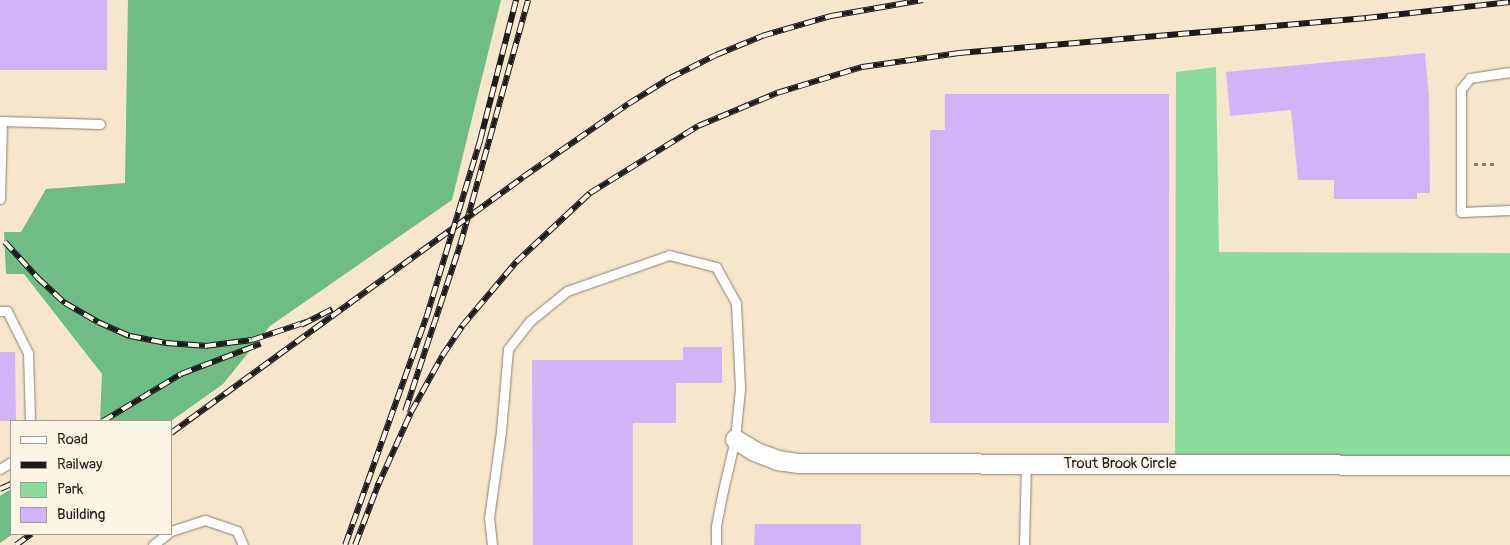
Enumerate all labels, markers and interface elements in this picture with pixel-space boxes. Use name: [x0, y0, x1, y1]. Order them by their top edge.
legend: [10, 420, 172, 535]
text: Road: [57, 430, 88, 449]
text: Railway: [57, 455, 102, 474]
street label: Trout Brook Circle: [1064, 455, 1176, 473]
text: Park: [57, 480, 83, 499]
text: Building: [57, 505, 105, 524]

